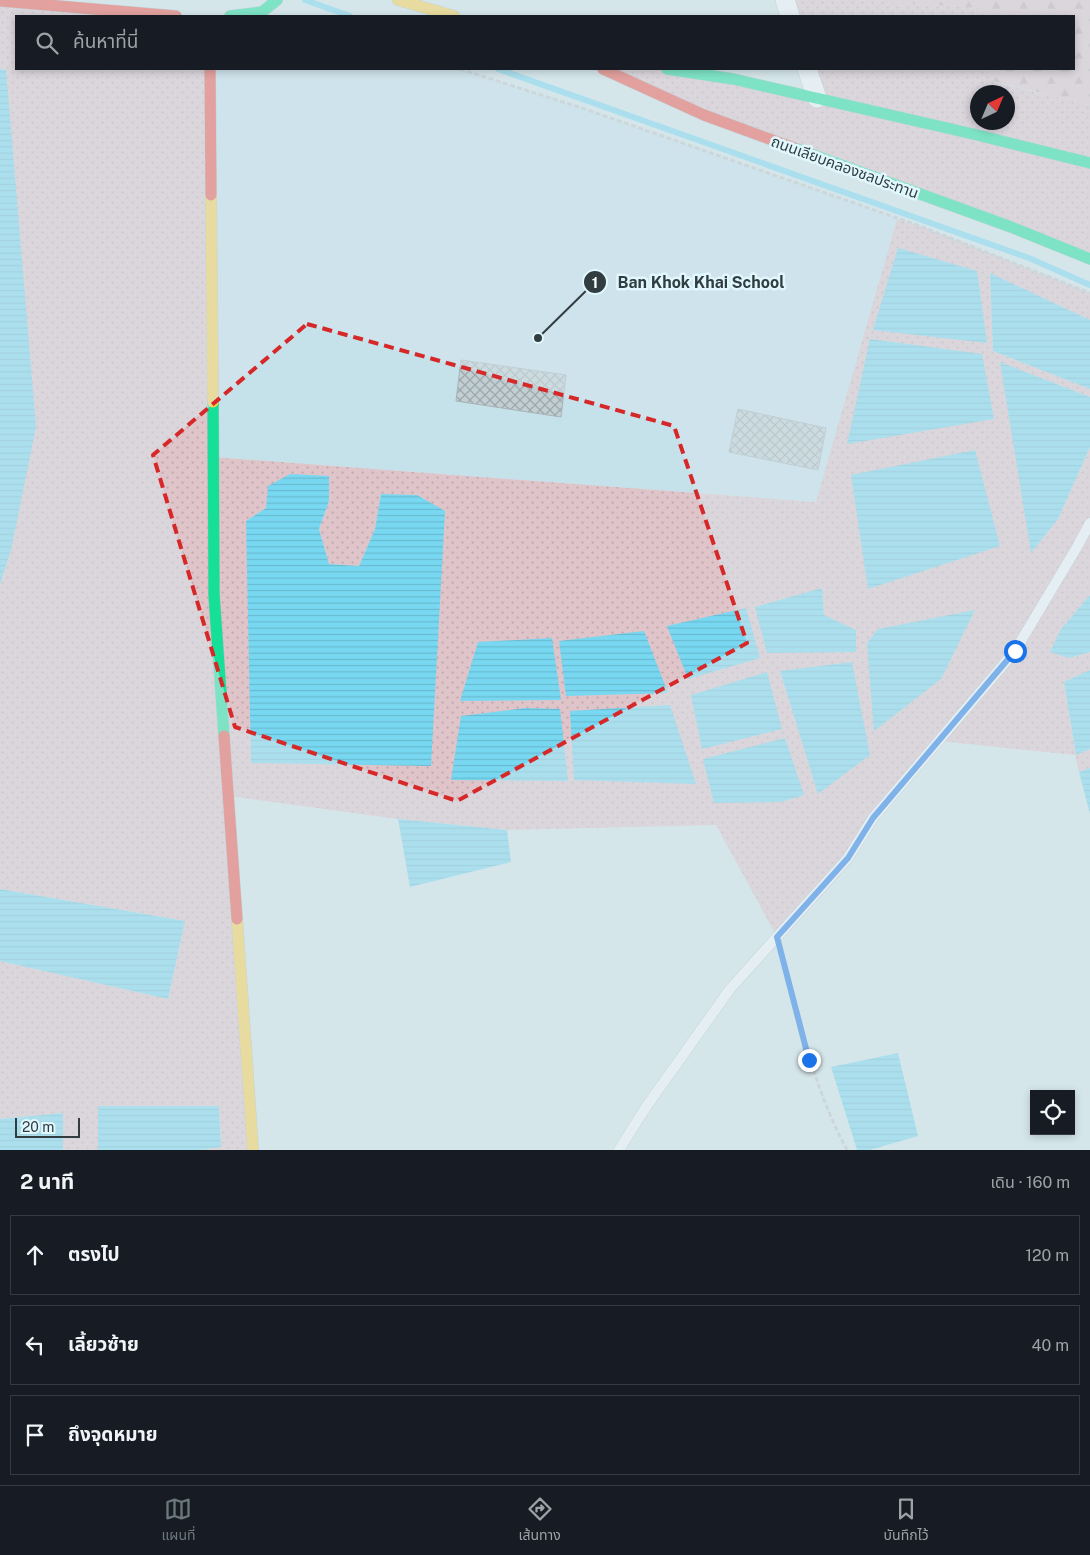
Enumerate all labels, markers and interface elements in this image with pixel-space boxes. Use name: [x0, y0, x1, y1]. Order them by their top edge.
search box: [15, 15, 1075, 70]
icon: search: [33, 29, 61, 57]
text: ค้นหาที่นี่: [73, 30, 138, 52]
north arrow: [970, 85, 1015, 130]
street label: ถนนเลียบคลองชลประทาน: [769, 132, 921, 202]
callout: Ban Khok Khai School: [583, 267, 794, 298]
text: Ban Khok Khai School: [618, 273, 784, 292]
text: 1: [592, 274, 598, 291]
route start: [1004, 640, 1027, 663]
route end: [798, 1049, 821, 1072]
map controls: [1030, 1090, 1075, 1135]
button: locate: [1030, 1090, 1075, 1135]
scale bar: [15, 1115, 80, 1138]
text: 20 m: [22, 1119, 54, 1135]
text: 2 นาที: [20, 1169, 74, 1194]
text: เดิน · 160 m: [991, 1173, 1070, 1192]
icon: ahead: [21, 1241, 49, 1269]
text: ตรงไป: [68, 1243, 120, 1265]
text: 120 m: [1025, 1246, 1069, 1265]
icon: left: [21, 1331, 49, 1359]
text: เลี้ยวซ้าย: [68, 1333, 139, 1355]
text: 40 m: [1031, 1336, 1069, 1355]
icon: arrive: [21, 1421, 49, 1449]
text: ถึงจุดหมาย: [68, 1423, 158, 1445]
tab: แผนที่: [161, 1495, 196, 1546]
tab: เส้นทาง: [518, 1495, 561, 1546]
tab: บันทึกไว้: [884, 1495, 929, 1546]

